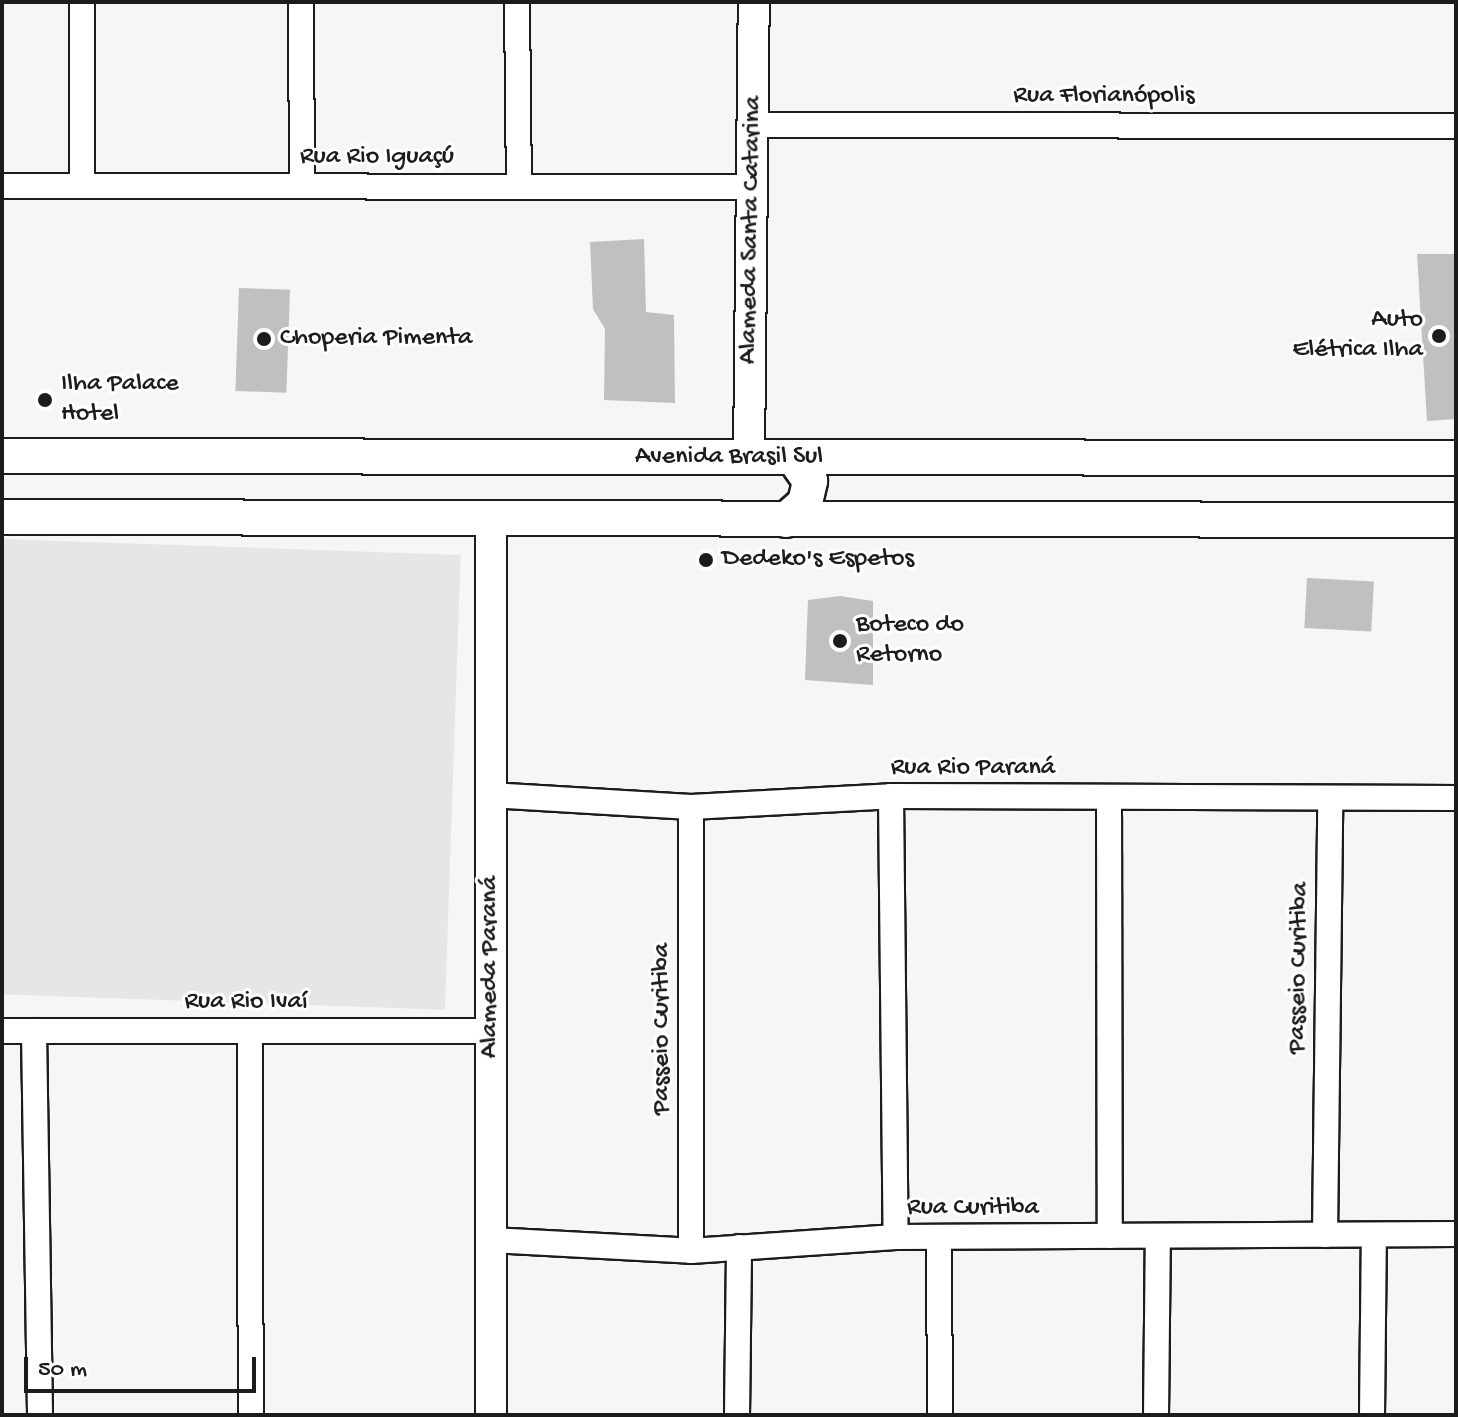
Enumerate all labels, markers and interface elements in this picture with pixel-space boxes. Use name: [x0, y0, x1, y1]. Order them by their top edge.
street label: Rua Florianópolis: [1013, 81, 1195, 113]
street label: Alameda Santa Catarina: [734, 96, 770, 364]
street label: Rua Rio Iguaçú: [300, 142, 454, 174]
place label: Auto Elétrica Ilha: [1292, 305, 1423, 366]
place label: Choperia Pimenta: [280, 323, 472, 355]
marker: Auto Elétrica Ilha: [1430, 327, 1448, 345]
marker: Choperia Pimenta: [255, 330, 273, 348]
place label: Ilha Palace Hotel: [61, 369, 179, 430]
marker: Ilha Palace Hotel: [36, 391, 54, 409]
street label: Avenida Brasil Sul: [635, 442, 823, 474]
place label: Dedeko's Espetos: [722, 544, 914, 576]
marker: Dedeko's Espetos: [697, 551, 715, 569]
place label: Boteco do Retorno: [856, 610, 964, 672]
marker: Boteco do Retorno: [831, 632, 849, 650]
street label: Rua Rio Paraná: [891, 753, 1055, 785]
street label: Alameda Paraná: [475, 876, 507, 1058]
street label: Passeio Curitiba: [1283, 882, 1317, 1054]
street label: Passeio Curitiba: [647, 943, 679, 1115]
street label: Rua Rio Ivaí: [184, 987, 308, 1019]
street label: Rua Curitiba: [907, 1193, 1039, 1225]
scale bar: [28, 1341, 260, 1391]
text: 50 m: [38, 1356, 87, 1385]

